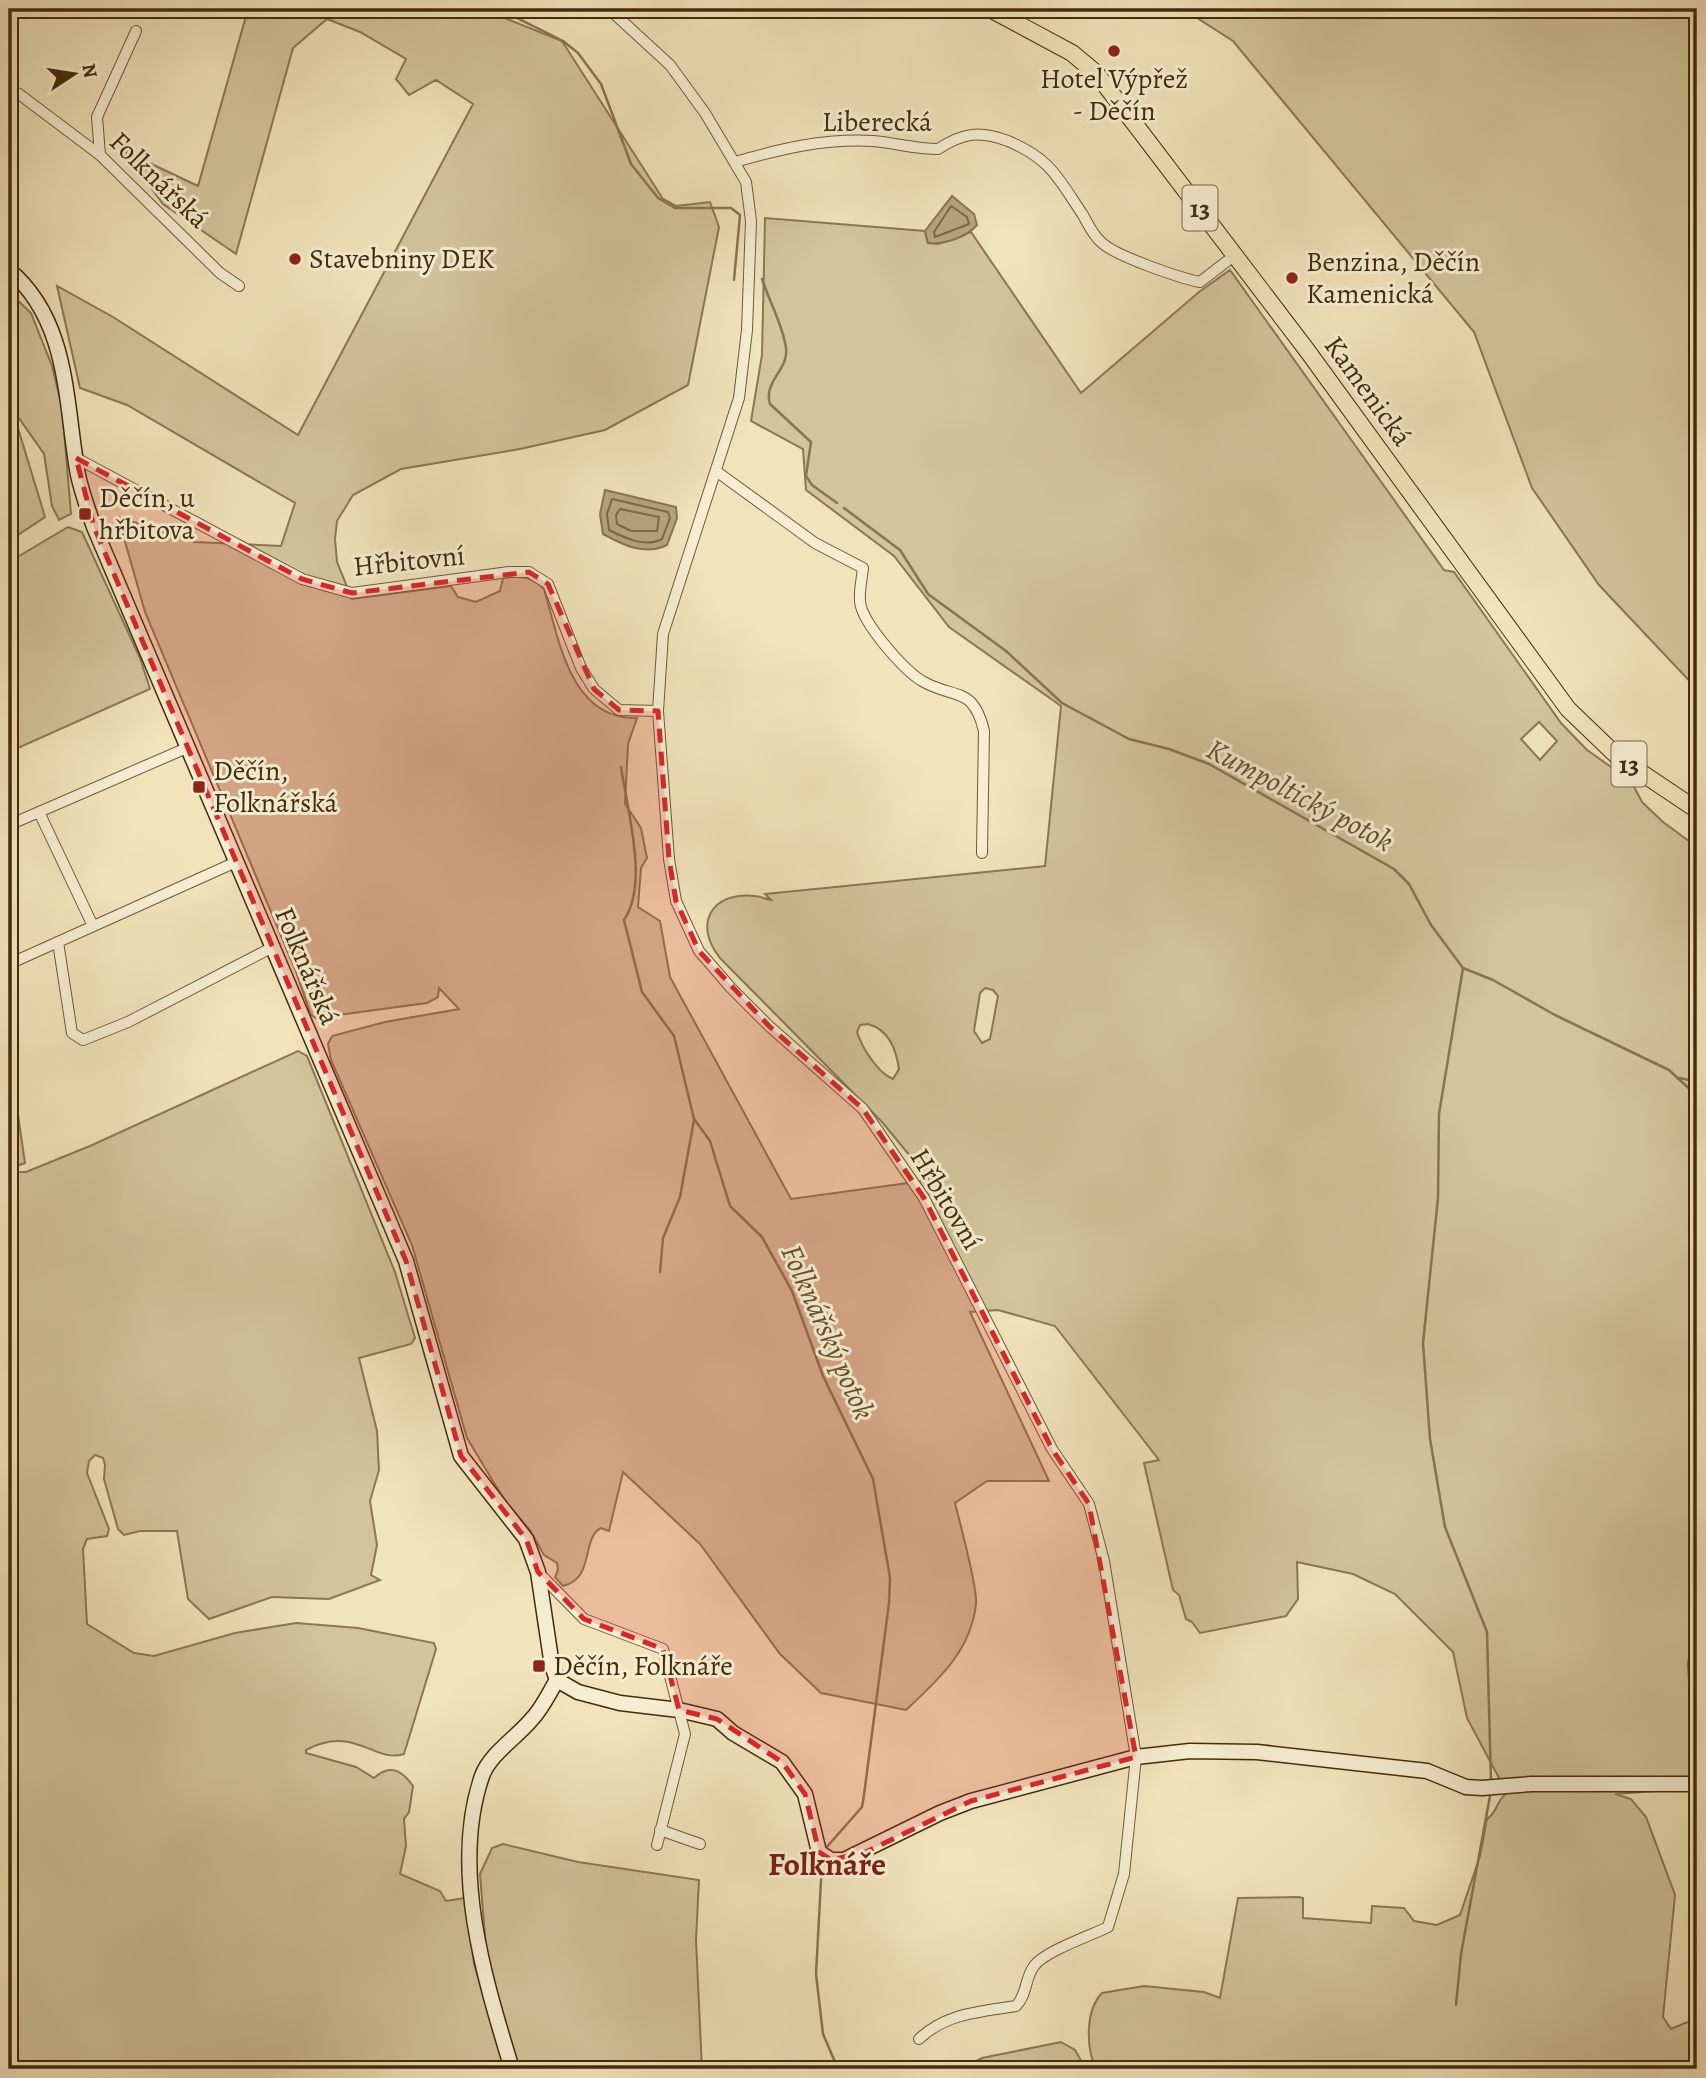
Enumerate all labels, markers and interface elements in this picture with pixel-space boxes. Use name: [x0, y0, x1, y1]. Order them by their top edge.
north arrow: [38, 38, 108, 108]
marker: Hotel Výpřež - Děčín: [1106, 43, 1122, 59]
place label: Hotel Výpřež - Děčín: [1040, 60, 1188, 130]
text: N: [75, 61, 104, 80]
street label: Liberecká: [822, 103, 932, 141]
street label: Folknářská: [101, 123, 217, 237]
road number: 13: [1182, 186, 1218, 230]
place label: Stavebniny DEK: [309, 240, 495, 278]
place label: Benzina, Děčín Kamenická: [1306, 243, 1480, 313]
marker: Stavebniny DEK: [287, 251, 303, 267]
marker: Benzina, Děčín Kamenická: [1284, 270, 1300, 286]
street label: Kamenická: [1315, 328, 1421, 454]
place label: Děčín, u hřbitova: [99, 479, 196, 549]
marker: Děčín, u hřbitova: [77, 506, 93, 522]
street label: Hřbitovní: [351, 536, 467, 586]
water label: Kumpoltický potok: [1200, 729, 1400, 861]
road number: 13: [1612, 742, 1646, 786]
place label: Děčín, Folknářská: [213, 752, 338, 822]
marker: Děčín, Folknářská: [191, 779, 207, 795]
street label: Folknářská: [265, 901, 349, 1031]
street label: Hřbitovní: [901, 1141, 991, 1257]
water label: Folknářský potok: [772, 1238, 884, 1426]
place label: Děčín, Folknáře: [553, 1647, 733, 1685]
marker: Děčín, Folknáře: [531, 1658, 547, 1674]
district label: Folknáře: [768, 1842, 886, 1886]

